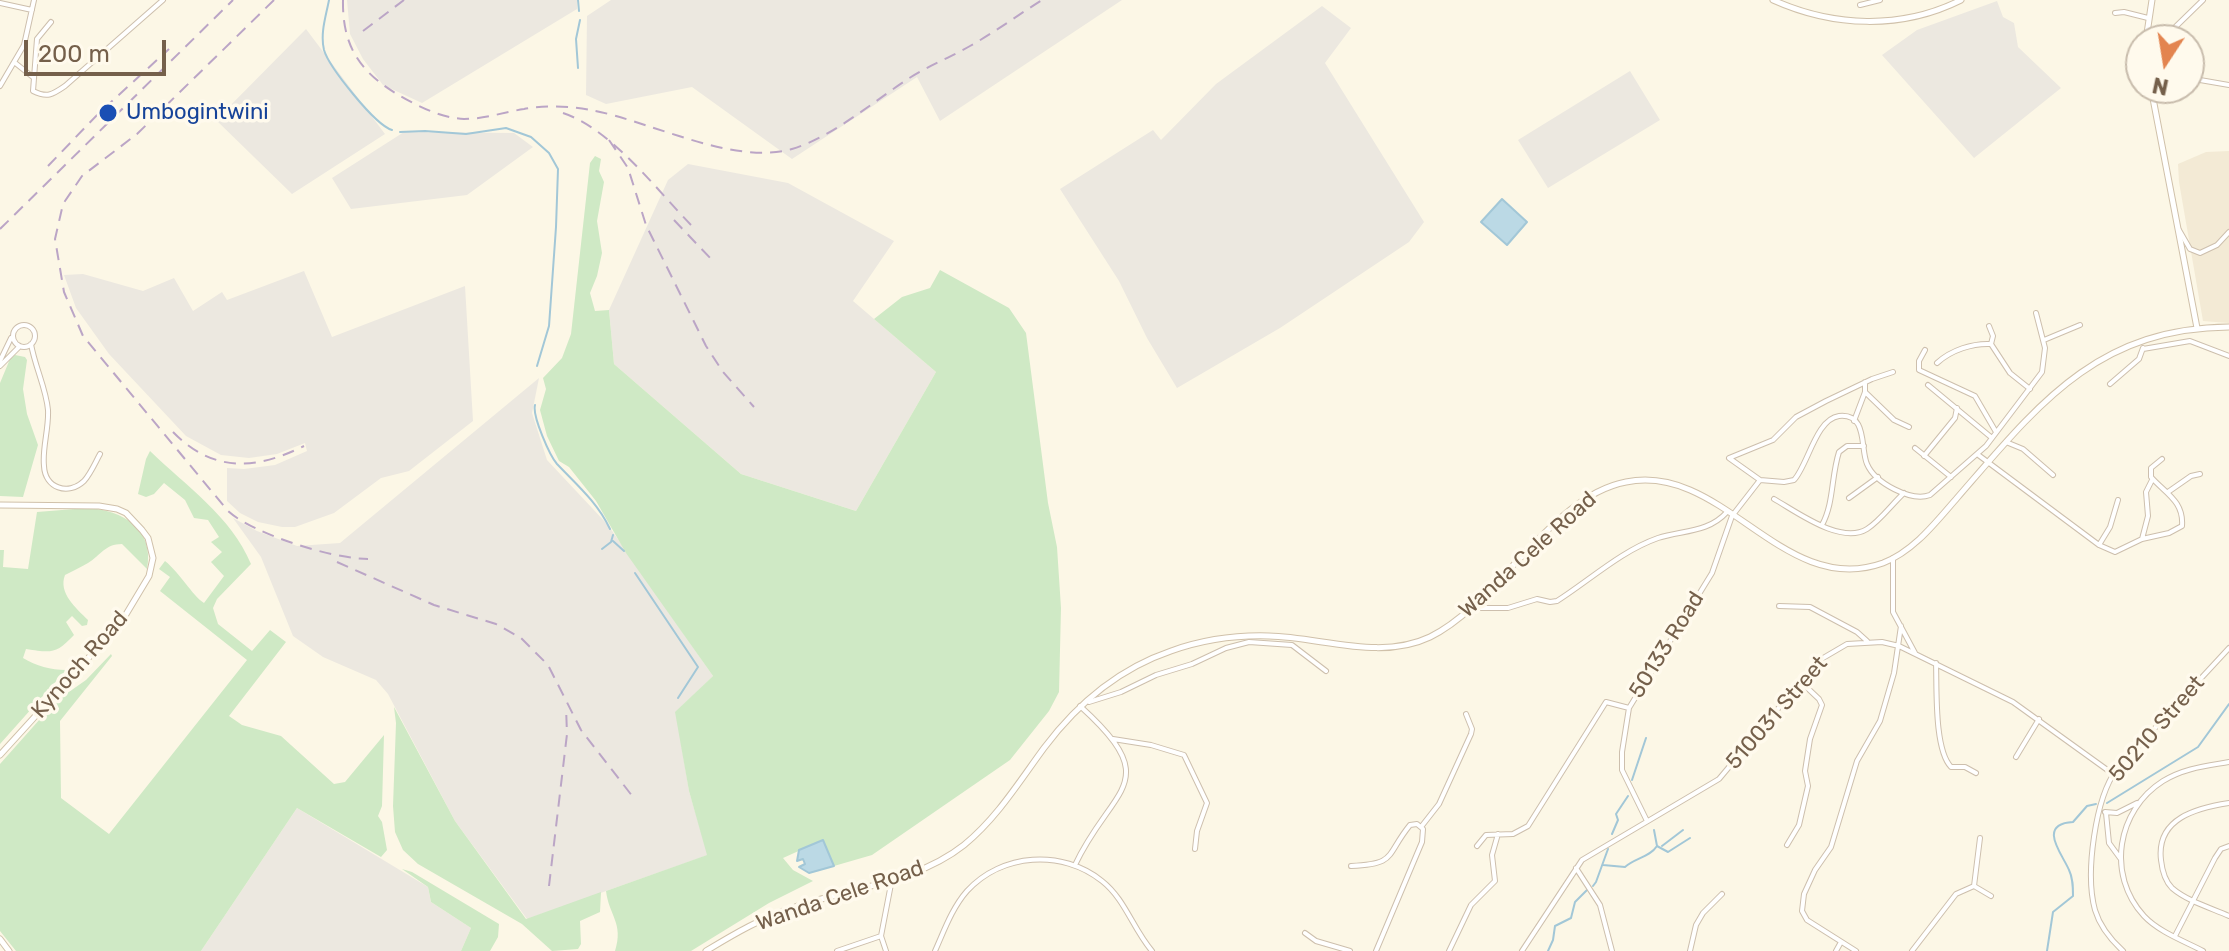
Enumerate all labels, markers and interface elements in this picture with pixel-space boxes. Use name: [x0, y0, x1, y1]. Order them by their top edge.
scale bar: [28, 24, 170, 74]
north arrow: [2125, 24, 2205, 104]
text: 200 m: [38, 40, 110, 68]
text: N: [2150, 71, 2171, 101]
place label: Umbogintwini: [126, 100, 269, 126]
marker: Umbogintwini: [97, 102, 119, 124]
street label: Wanda Cele Road: [1454, 487, 1602, 623]
street label: 50133 Road: [1624, 587, 1710, 703]
street label: Kynoch Road: [26, 606, 134, 724]
street label: 510031 Street: [1721, 651, 1833, 775]
street label: 50210 Street: [2104, 670, 2210, 788]
street label: Wanda Cele Road: [753, 855, 927, 937]

